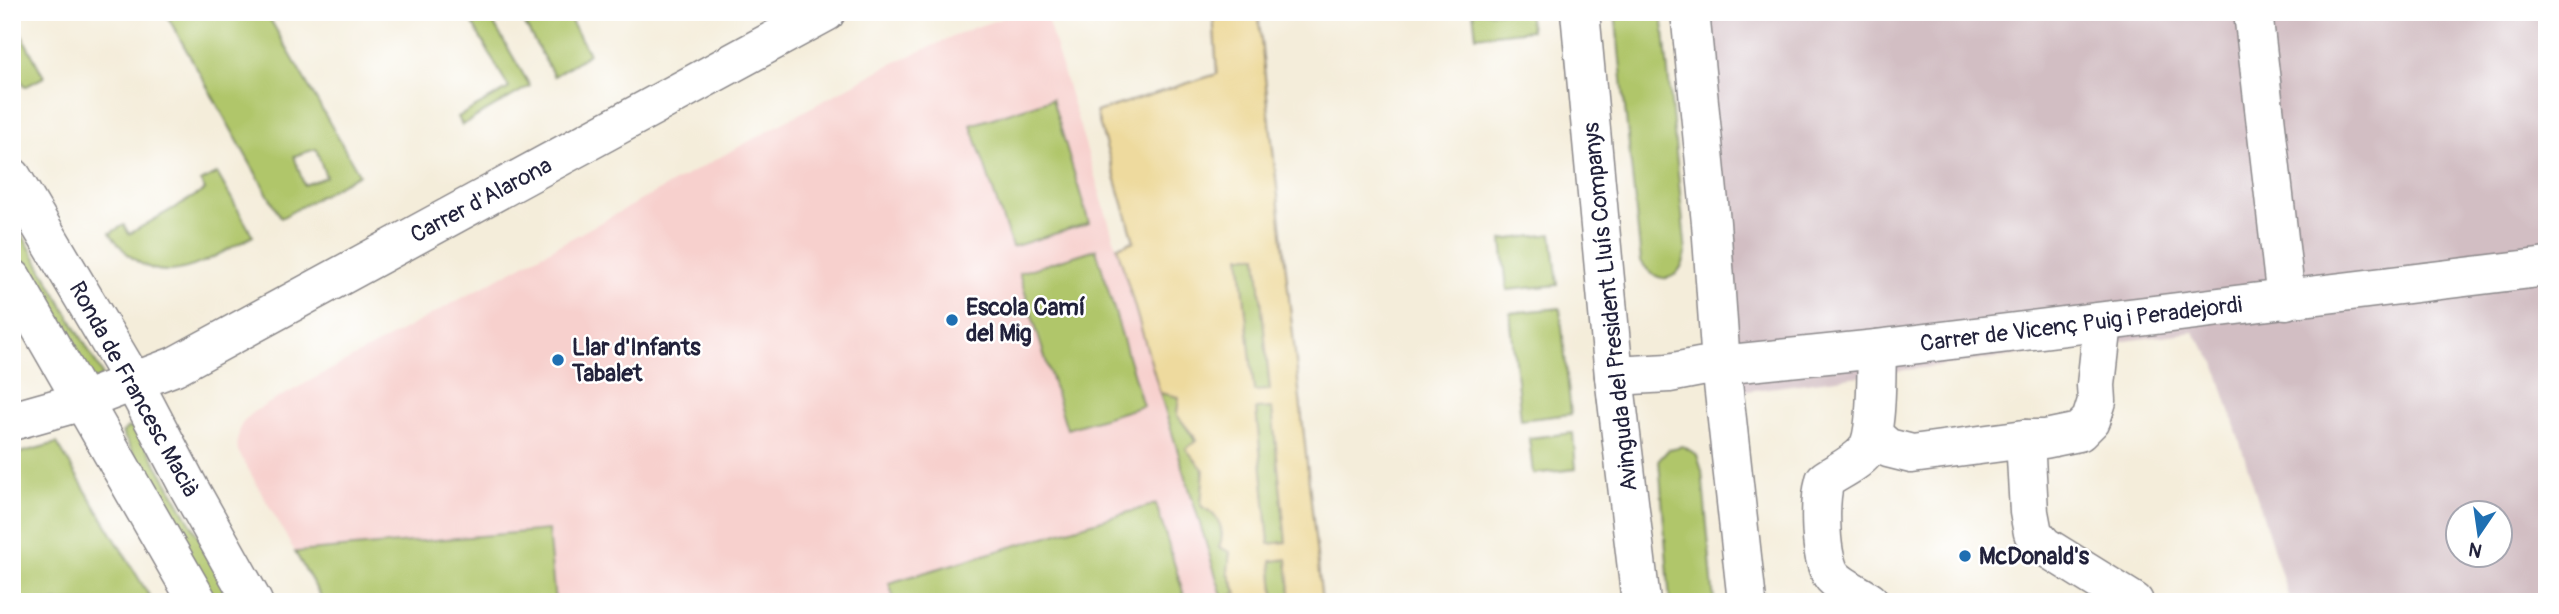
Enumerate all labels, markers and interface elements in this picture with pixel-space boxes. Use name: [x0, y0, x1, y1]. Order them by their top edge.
street label: Avinguda del President Lluís Companys: [1576, 121, 1644, 493]
street label: Carrer d'Alarona: [405, 151, 557, 249]
street label: Ronda de Francesc Macià: [63, 276, 205, 502]
street label: Carrer de Vicenç Puig i Peradejordi: [1918, 290, 2244, 358]
place label: Escola Camí del Mig: [966, 293, 1086, 348]
marker: Escola Camí del Mig: [944, 312, 960, 328]
place label: Llar d'Infants Tabalet: [571, 333, 701, 388]
marker: Llar d'Infants Tabalet: [550, 352, 566, 368]
north arrow: [2444, 498, 2514, 568]
text: N: [2466, 536, 2484, 563]
place label: McDonald's: [1979, 542, 2090, 571]
marker: McDonald's: [1957, 548, 1973, 564]

